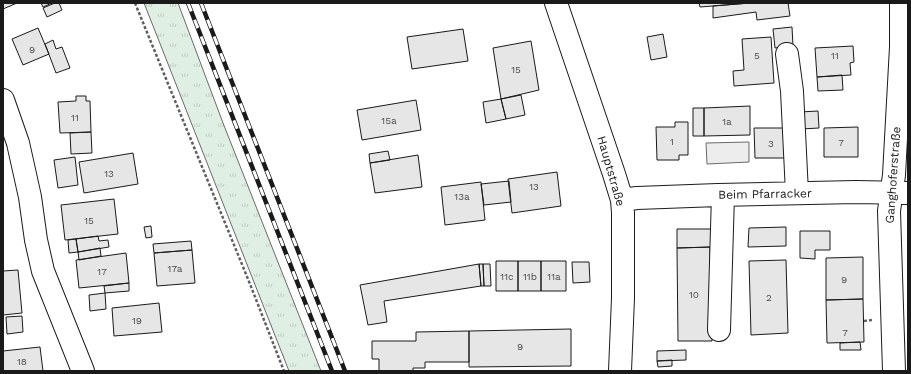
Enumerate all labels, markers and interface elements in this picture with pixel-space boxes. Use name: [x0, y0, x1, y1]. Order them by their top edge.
house number: 9: [29, 44, 35, 55]
house number: 5: [754, 50, 760, 61]
house number: 11: [831, 50, 839, 61]
house number: 15: [511, 64, 521, 75]
house number: 11: [71, 112, 79, 123]
house number: 15a: [381, 115, 397, 126]
house number: 1a: [722, 116, 732, 127]
street label: Ganghoferstraße: [883, 126, 903, 224]
street label: Hauptstraße: [594, 134, 628, 208]
house number: 1: [670, 136, 674, 147]
house number: 7: [838, 137, 844, 148]
house number: 3: [768, 138, 774, 149]
house number: 13: [104, 168, 114, 179]
house number: 13: [529, 181, 539, 192]
street label: Beim Pfarracker: [718, 186, 812, 202]
house number: 13a: [454, 191, 470, 202]
house number: 15: [84, 215, 94, 226]
house number: 17a: [168, 263, 183, 274]
house number: 17: [97, 266, 107, 277]
house number: 11c: [500, 271, 514, 282]
house number: 11b: [523, 271, 537, 282]
house number: 11a: [547, 271, 561, 282]
house number: 9: [841, 274, 847, 285]
house number: 10: [689, 289, 699, 300]
house number: 2: [766, 292, 772, 303]
house number: 19: [132, 315, 142, 326]
house number: 7: [842, 327, 848, 338]
house number: 9: [517, 341, 523, 352]
house number: 18: [17, 356, 27, 367]

